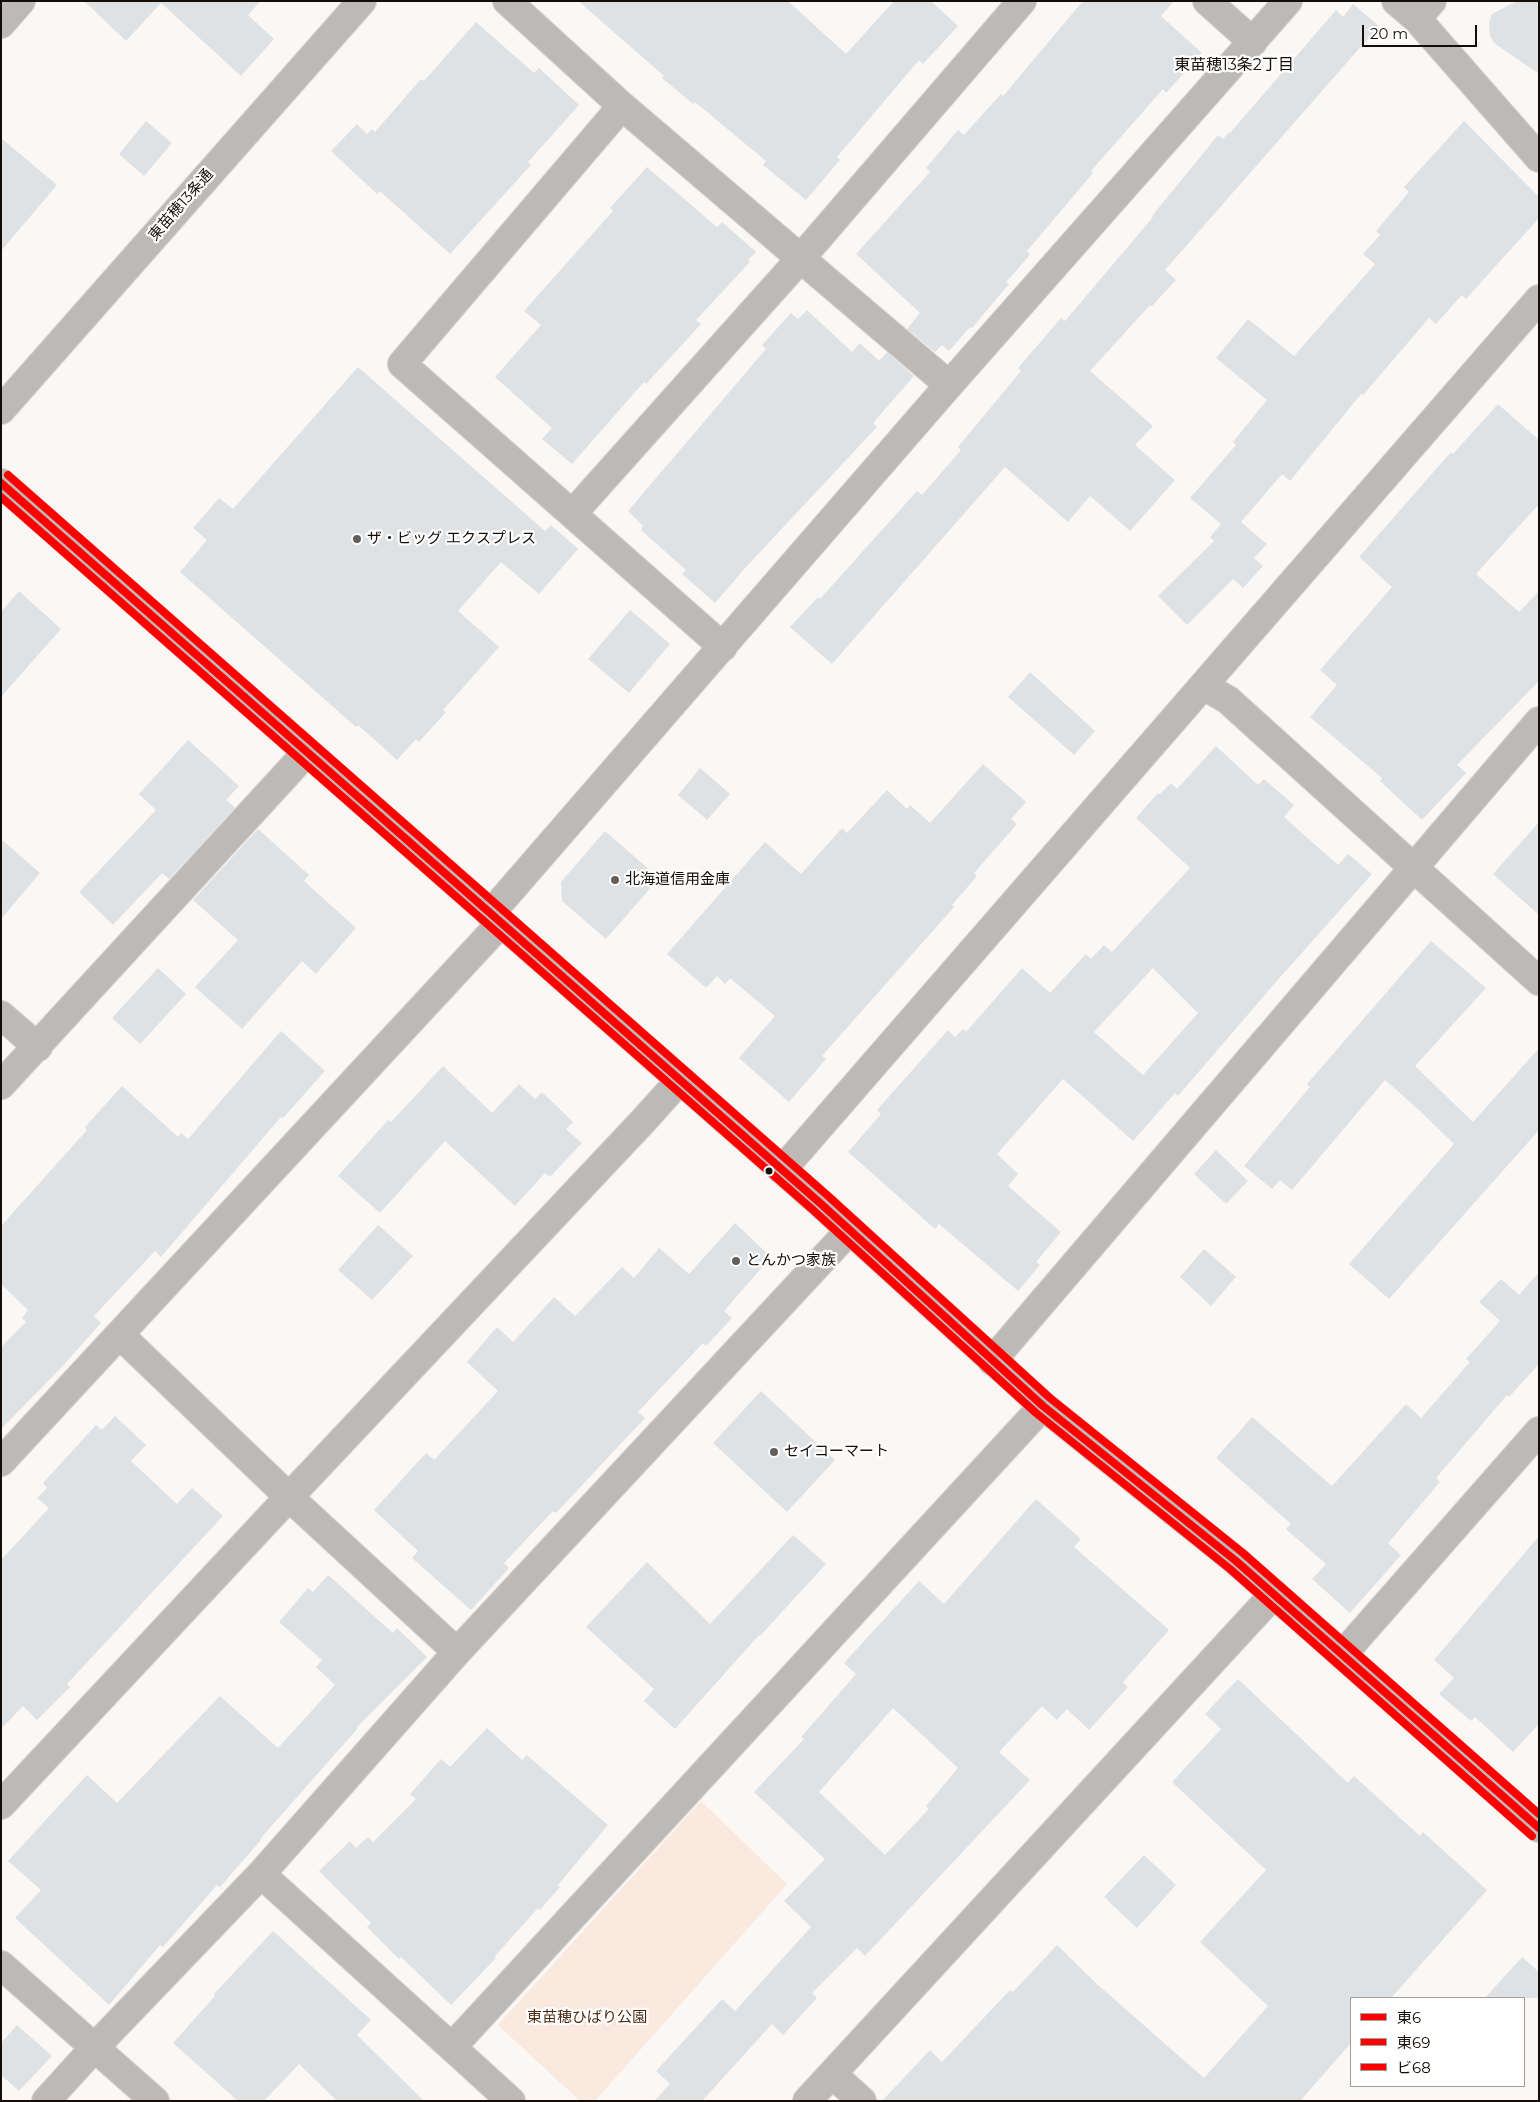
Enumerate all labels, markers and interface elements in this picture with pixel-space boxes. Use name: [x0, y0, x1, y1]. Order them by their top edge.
scale bar: [1365, 15, 1480, 47]
text: 20 m: [1370, 24, 1408, 43]
district label: 東苗穂13条2丁目: [1174, 55, 1294, 75]
street label: 東苗穂13条通: [145, 166, 217, 244]
place label: ザ・ビッグ エクスプレス: [367, 530, 536, 548]
marker: ザ・ビッグ エクスプレス: [351, 533, 363, 545]
place label: 北海道信用金庫: [625, 871, 730, 889]
marker: 北海道信用金庫: [609, 874, 621, 886]
unlabelled marker: [764, 1166, 774, 1176]
place label: とんかつ家族: [746, 1252, 836, 1270]
marker: とんかつ家族: [730, 1255, 742, 1267]
place label: セイコーマート: [784, 1443, 889, 1461]
marker: セイコーマート: [768, 1446, 780, 1458]
legend: [1350, 1997, 1525, 2087]
text: 東6: [1397, 2008, 1421, 2027]
park label: 東苗穂ひばり公園: [527, 2009, 647, 2027]
text: 東69: [1397, 2033, 1430, 2052]
text: ビ68: [1397, 2058, 1431, 2077]

